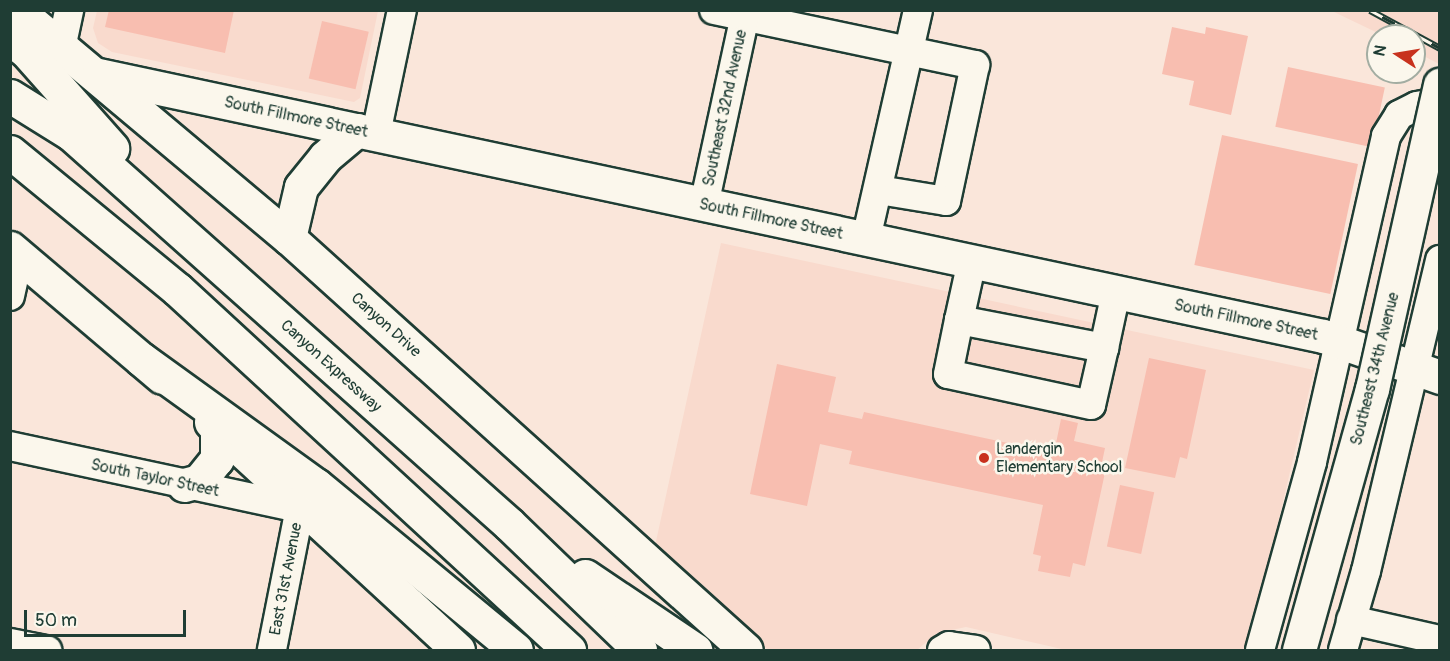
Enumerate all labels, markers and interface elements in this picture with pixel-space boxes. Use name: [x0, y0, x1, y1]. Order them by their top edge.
north arrow: [1366, 24, 1426, 84]
street label: Southeast 32nd Avenue: [699, 28, 751, 188]
text: N: [1369, 43, 1391, 58]
street label: South Fillmore Street: [222, 92, 370, 142]
street label: South Fillmore Street: [697, 194, 845, 244]
street label: Canyon Drive: [347, 289, 425, 361]
street label: Southeast 34th Avenue: [1347, 290, 1403, 448]
street label: South Fillmore Street: [1172, 295, 1320, 345]
street label: Canyon Expressway: [277, 316, 385, 416]
place label: Landergin Elementary School: [996, 439, 1122, 477]
marker: Landergin Elementary School: [977, 451, 991, 465]
street label: South Taylor Street: [89, 455, 221, 501]
street label: East 31st Avenue: [266, 521, 306, 637]
scale bar: [27, 598, 189, 636]
text: 50 m: [35, 609, 77, 632]

